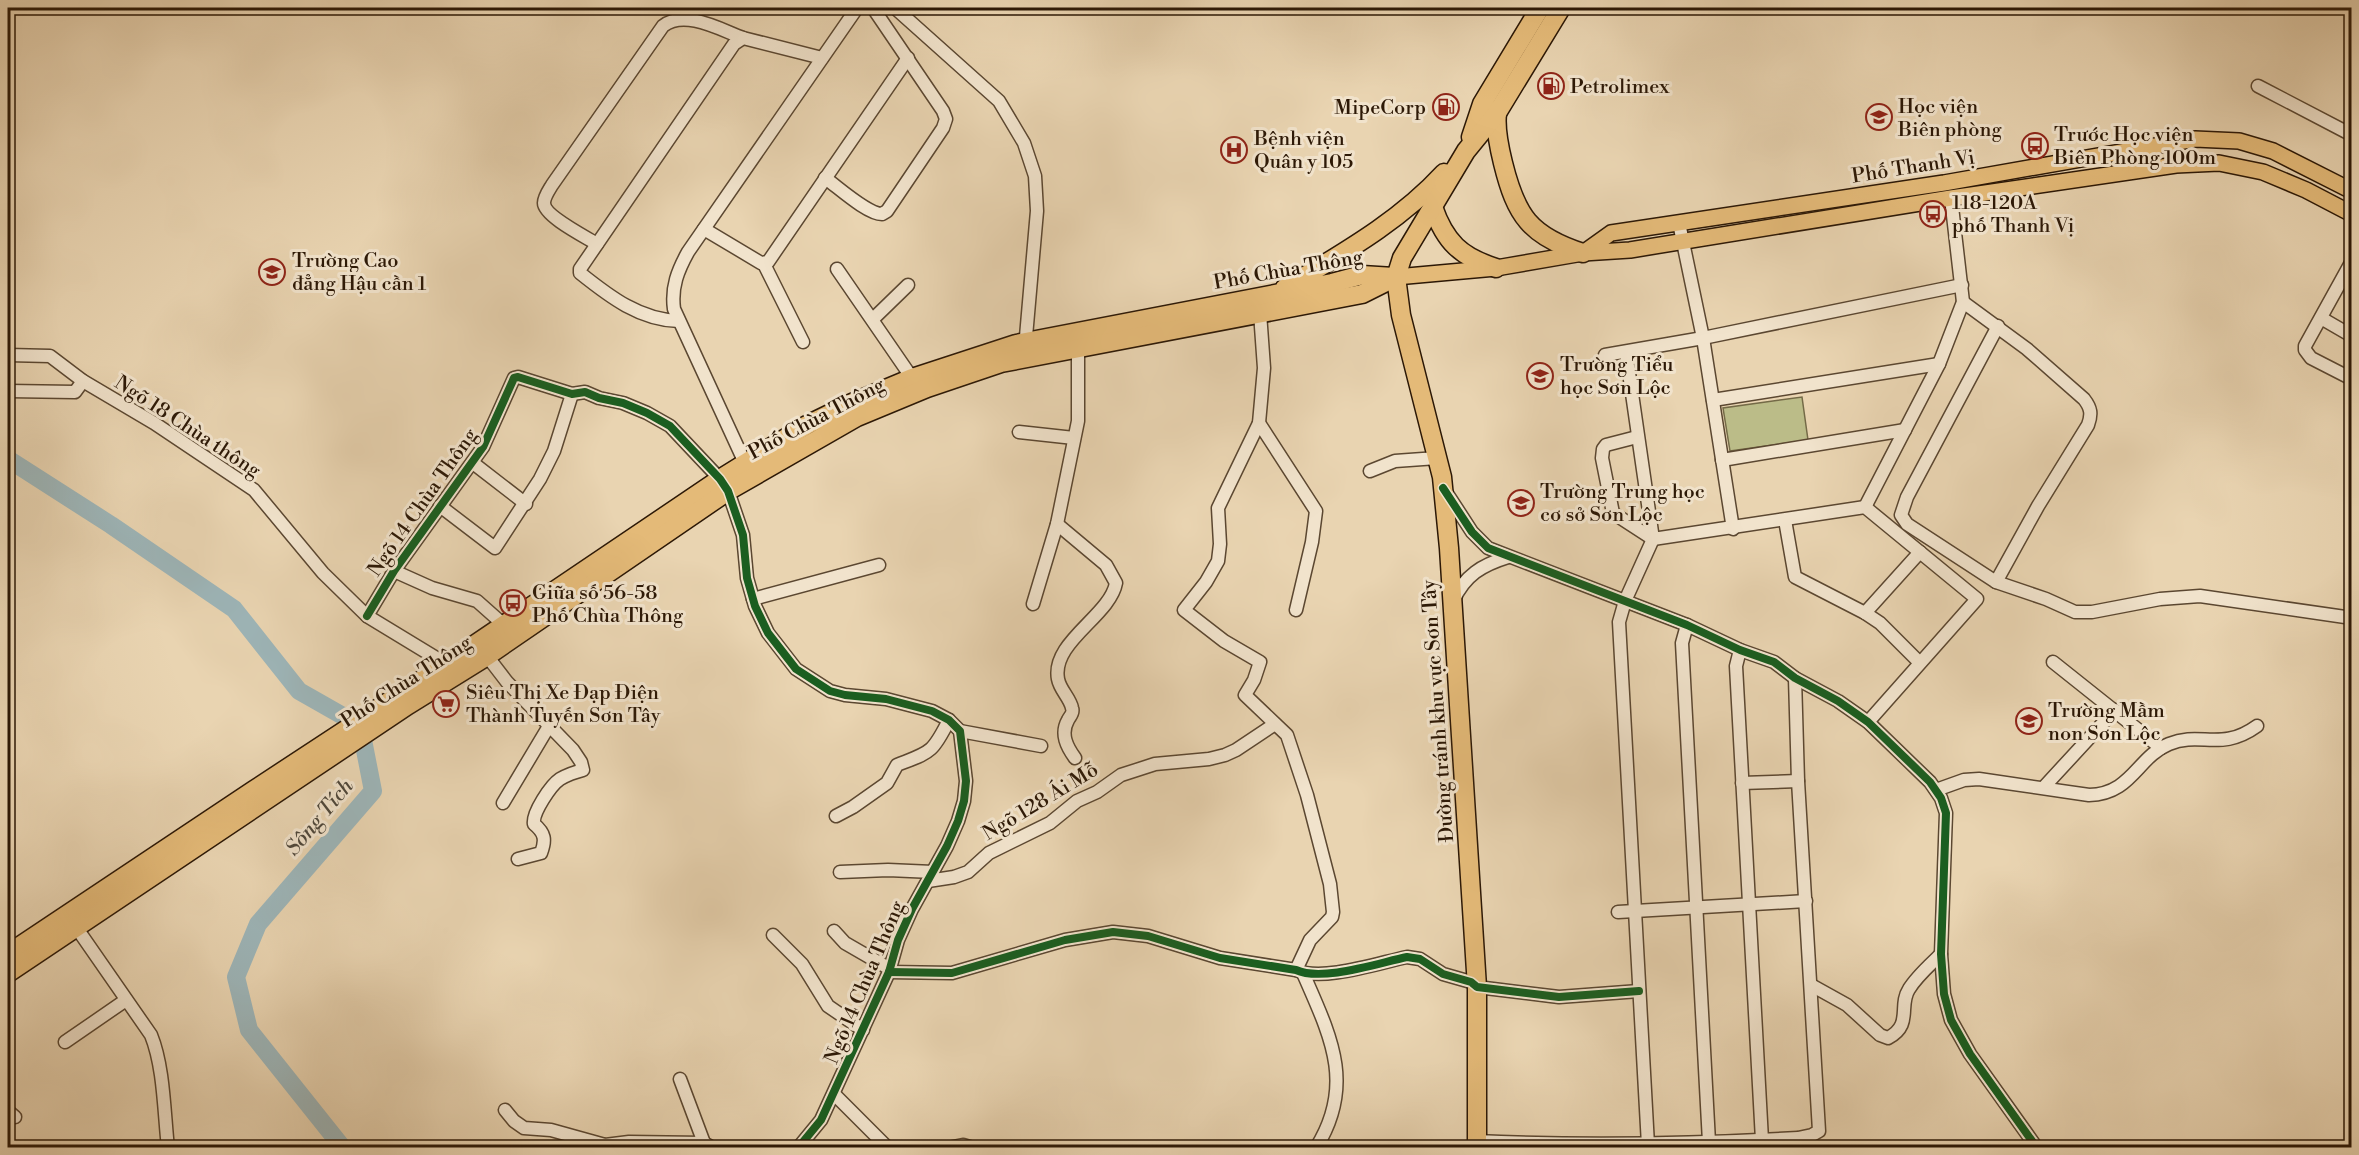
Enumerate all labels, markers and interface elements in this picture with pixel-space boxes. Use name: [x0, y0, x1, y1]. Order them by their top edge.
fuel station icon: Petrolimex: [1536, 71, 1566, 101]
place label: Petrolimex: [1570, 75, 1670, 100]
fuel station icon: MipeCorp: [1431, 92, 1461, 122]
place label: Học viện Biên phòng: [1897, 95, 2002, 143]
place label: MipeCorp: [1334, 96, 1426, 121]
school or university icon: Học viện Biên phòng: [1864, 102, 1894, 132]
place label: Trước Học viện Biên Phòng 100m: [2053, 123, 2217, 171]
place label: Bệnh viện Quân y 105: [1253, 127, 1353, 175]
bus stop icon: Trước Học viện Biên Phòng 100m: [2020, 131, 2050, 161]
hospital icon: Bệnh viện Quân y 105: [1219, 135, 1249, 165]
street label: Phố Thanh Vị: [1850, 145, 1977, 190]
place label: 118-120A phố Thanh Vị: [1952, 191, 2075, 239]
bus stop icon: 118-120A phố Thanh Vị: [1918, 199, 1948, 229]
street label: Phố Chùa Thông: [1212, 245, 1366, 296]
place label: Trường Cao đẳng Hậu cần 1: [292, 249, 427, 297]
school or university icon: Trường Cao đẳng Hậu cần 1: [257, 257, 287, 287]
place label: Trường Tiểu học Sơn Lộc: [1560, 353, 1674, 401]
school or university icon: Trường Tiểu học Sơn Lộc: [1525, 361, 1555, 391]
street label: Ngõ 18 Chùa thông: [109, 371, 266, 484]
street label: Phố Chùa Thông: [744, 372, 890, 466]
street label: Ngõ 14 Chùa Thông: [363, 424, 484, 582]
place label: Trường Trung học cơ sở Sơn Lộc: [1540, 480, 1705, 528]
school or university icon: Trường Trung học cơ sở Sơn Lộc: [1506, 488, 1536, 518]
street label: Đường tránh khu vực Sơn Tây: [1417, 579, 1460, 843]
place label: Giữa số 56-58 Phố Chùa Thông: [532, 581, 684, 629]
bus stop icon: Giữa số 56-58 Phố Chùa Thông: [498, 588, 528, 618]
street label: Phố Chùa Thông: [337, 630, 478, 734]
place label: Siêu Thị Xe Đạp Điện Thành Tuyến Sơn Tây: [466, 681, 661, 729]
supermarket icon: Siêu Thị Xe Đạp Điện Thành Tuyến Sơn Tây: [431, 689, 461, 719]
place label: Trường Mầm non Sơn Lộc: [2048, 699, 2165, 747]
school or university icon: Trường Mầm non Sơn Lộc: [2014, 706, 2044, 736]
street label: Ngõ 128 Ái Mỗ: [978, 757, 1103, 847]
water label: Sông Tích: [280, 774, 360, 861]
street label: Ngõ 14 Chùa Thông: [820, 897, 911, 1068]

